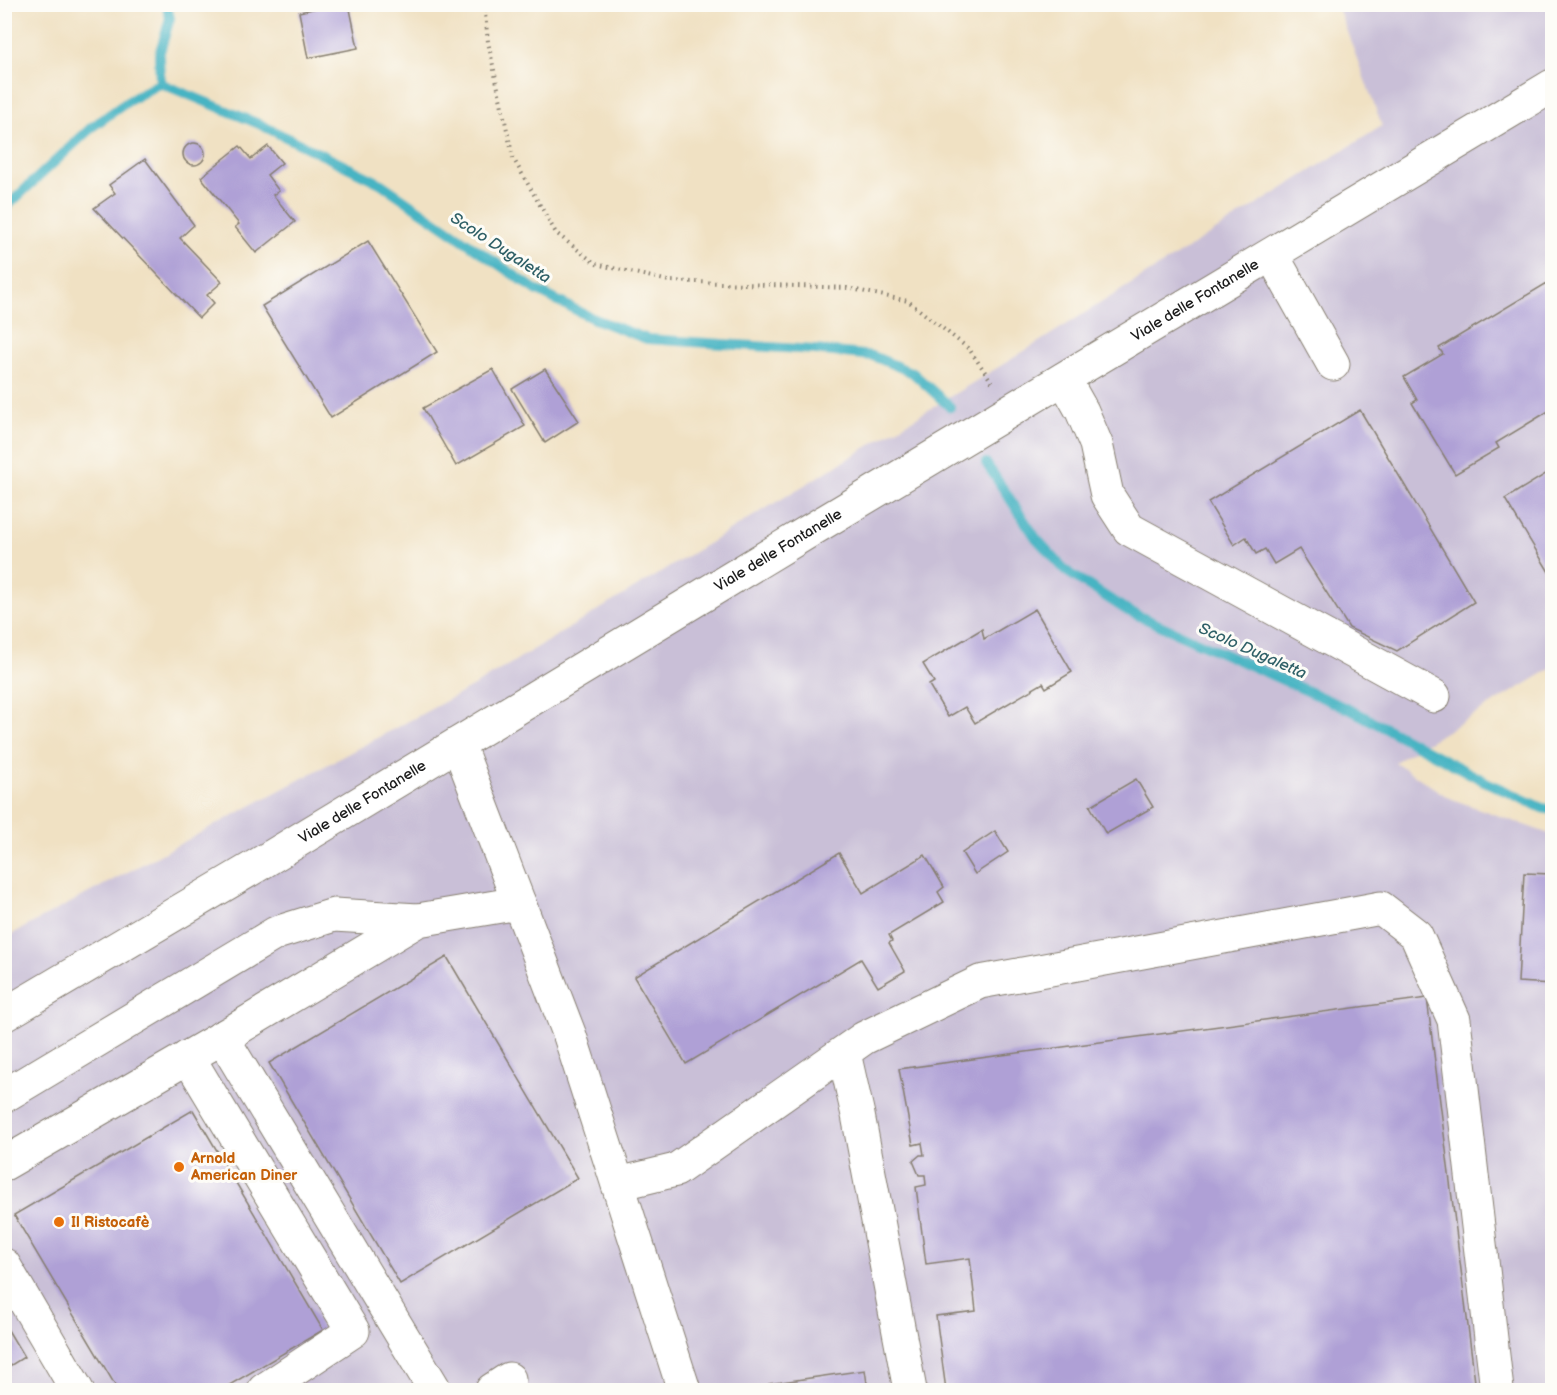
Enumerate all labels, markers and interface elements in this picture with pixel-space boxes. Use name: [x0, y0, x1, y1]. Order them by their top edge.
water label: Scolo Dugaletta: [446, 209, 554, 288]
street label: Viale delle Fontanelle: [1128, 255, 1263, 346]
street label: Viale delle Fontanelle: [711, 505, 846, 596]
water label: Scolo Dugaletta: [1196, 619, 1309, 684]
street label: Viale delle Fontanelle: [295, 756, 430, 848]
place label: Arnold American Diner: [190, 1149, 298, 1185]
marker: Arnold American Diner: [172, 1160, 186, 1174]
place label: Il Ristocafè: [71, 1213, 150, 1232]
marker: Il Ristocafè: [52, 1215, 66, 1229]

